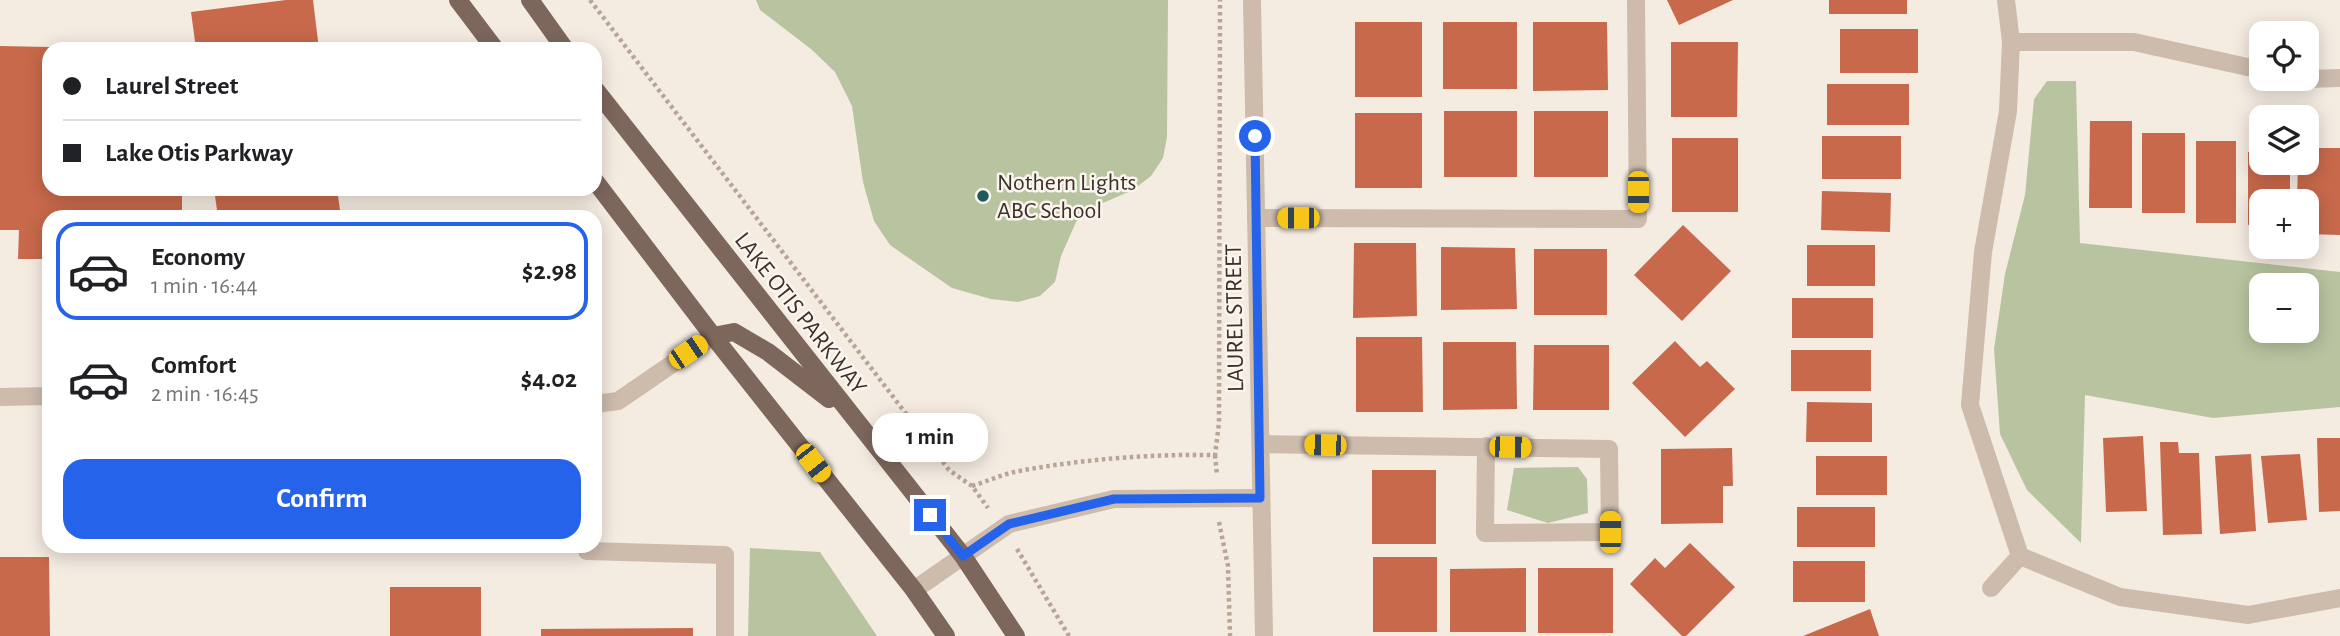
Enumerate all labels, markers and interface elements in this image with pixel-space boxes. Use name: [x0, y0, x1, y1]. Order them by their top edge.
map controls: [2249, 21, 2319, 343]
button: locate: [2249, 21, 2319, 91]
text: Laurel Street: [105, 73, 238, 99]
button: layers: [2249, 105, 2319, 175]
route start: [1239, 120, 1271, 152]
text: Lake Otis Parkway: [105, 140, 293, 166]
place label: Nothern Lights ABC School: [997, 171, 1137, 223]
car: [1628, 171, 1649, 213]
marker: Nothern Lights ABC School: [975, 188, 991, 204]
button: +: [2249, 189, 2319, 259]
car: [1278, 208, 1320, 229]
street label: LAKE OTIS PARKWAY: [730, 228, 871, 399]
icon: car: [67, 240, 130, 303]
street label: LAUREL STREET: [1222, 243, 1248, 392]
text: Economy: [151, 244, 245, 270]
text: $2.98: [522, 258, 577, 284]
button: −: [2249, 273, 2319, 343]
text: 1 min · 16:44: [151, 275, 258, 298]
car: [665, 332, 712, 372]
icon: car: [67, 348, 130, 411]
text: Comfort: [151, 352, 236, 378]
text: $4.02: [520, 366, 577, 392]
text: 2 min · 16:45: [151, 383, 259, 406]
callout: 1 min: [872, 414, 988, 462]
text: 1 min: [906, 426, 954, 449]
car: [1304, 434, 1347, 456]
car: [1489, 436, 1532, 458]
car: [792, 440, 835, 486]
button: Confirm: [63, 459, 581, 539]
route end: [914, 499, 946, 531]
car: [1600, 511, 1621, 553]

